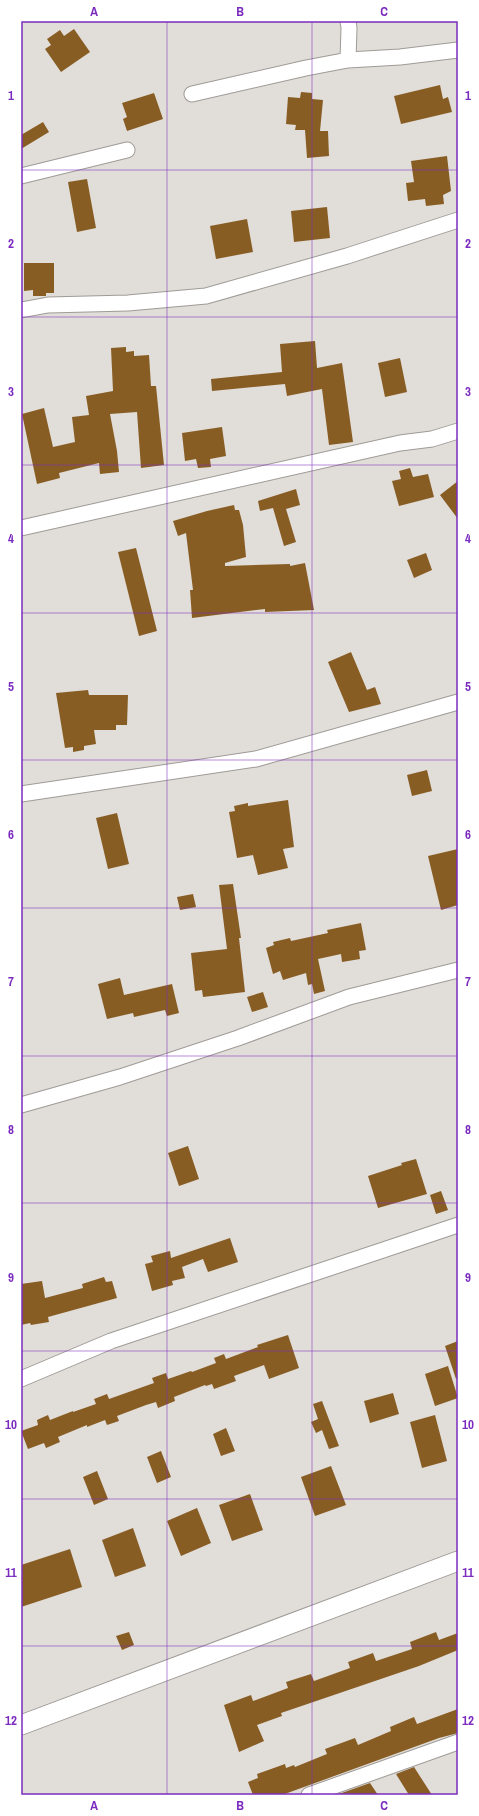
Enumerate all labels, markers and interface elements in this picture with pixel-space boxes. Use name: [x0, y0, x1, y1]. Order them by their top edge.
text: A: [90, 3, 98, 20]
text: B: [236, 3, 244, 20]
text: C: [380, 3, 388, 20]
text: 1: [8, 87, 14, 104]
text: 1: [465, 87, 471, 104]
text: 2: [8, 235, 14, 252]
text: 2: [465, 235, 471, 252]
text: 3: [8, 383, 14, 400]
text: 3: [465, 383, 471, 400]
text: 4: [8, 530, 14, 547]
text: 4: [465, 530, 471, 547]
text: 5: [8, 678, 14, 695]
text: 5: [465, 678, 471, 695]
text: 6: [8, 826, 14, 843]
text: 6: [465, 826, 471, 843]
text: 7: [8, 973, 14, 990]
text: 7: [465, 973, 471, 990]
text: 8: [8, 1121, 14, 1138]
text: 8: [465, 1121, 471, 1138]
text: 9: [8, 1269, 14, 1286]
text: 9: [465, 1269, 471, 1286]
text: 10: [5, 1416, 17, 1433]
text: 10: [462, 1416, 474, 1433]
text: 11: [5, 1564, 17, 1581]
text: 11: [462, 1564, 474, 1581]
text: 12: [5, 1712, 17, 1729]
text: 12: [462, 1712, 474, 1729]
text: A: [90, 1797, 98, 1814]
text: B: [236, 1797, 244, 1814]
text: C: [380, 1797, 388, 1814]

